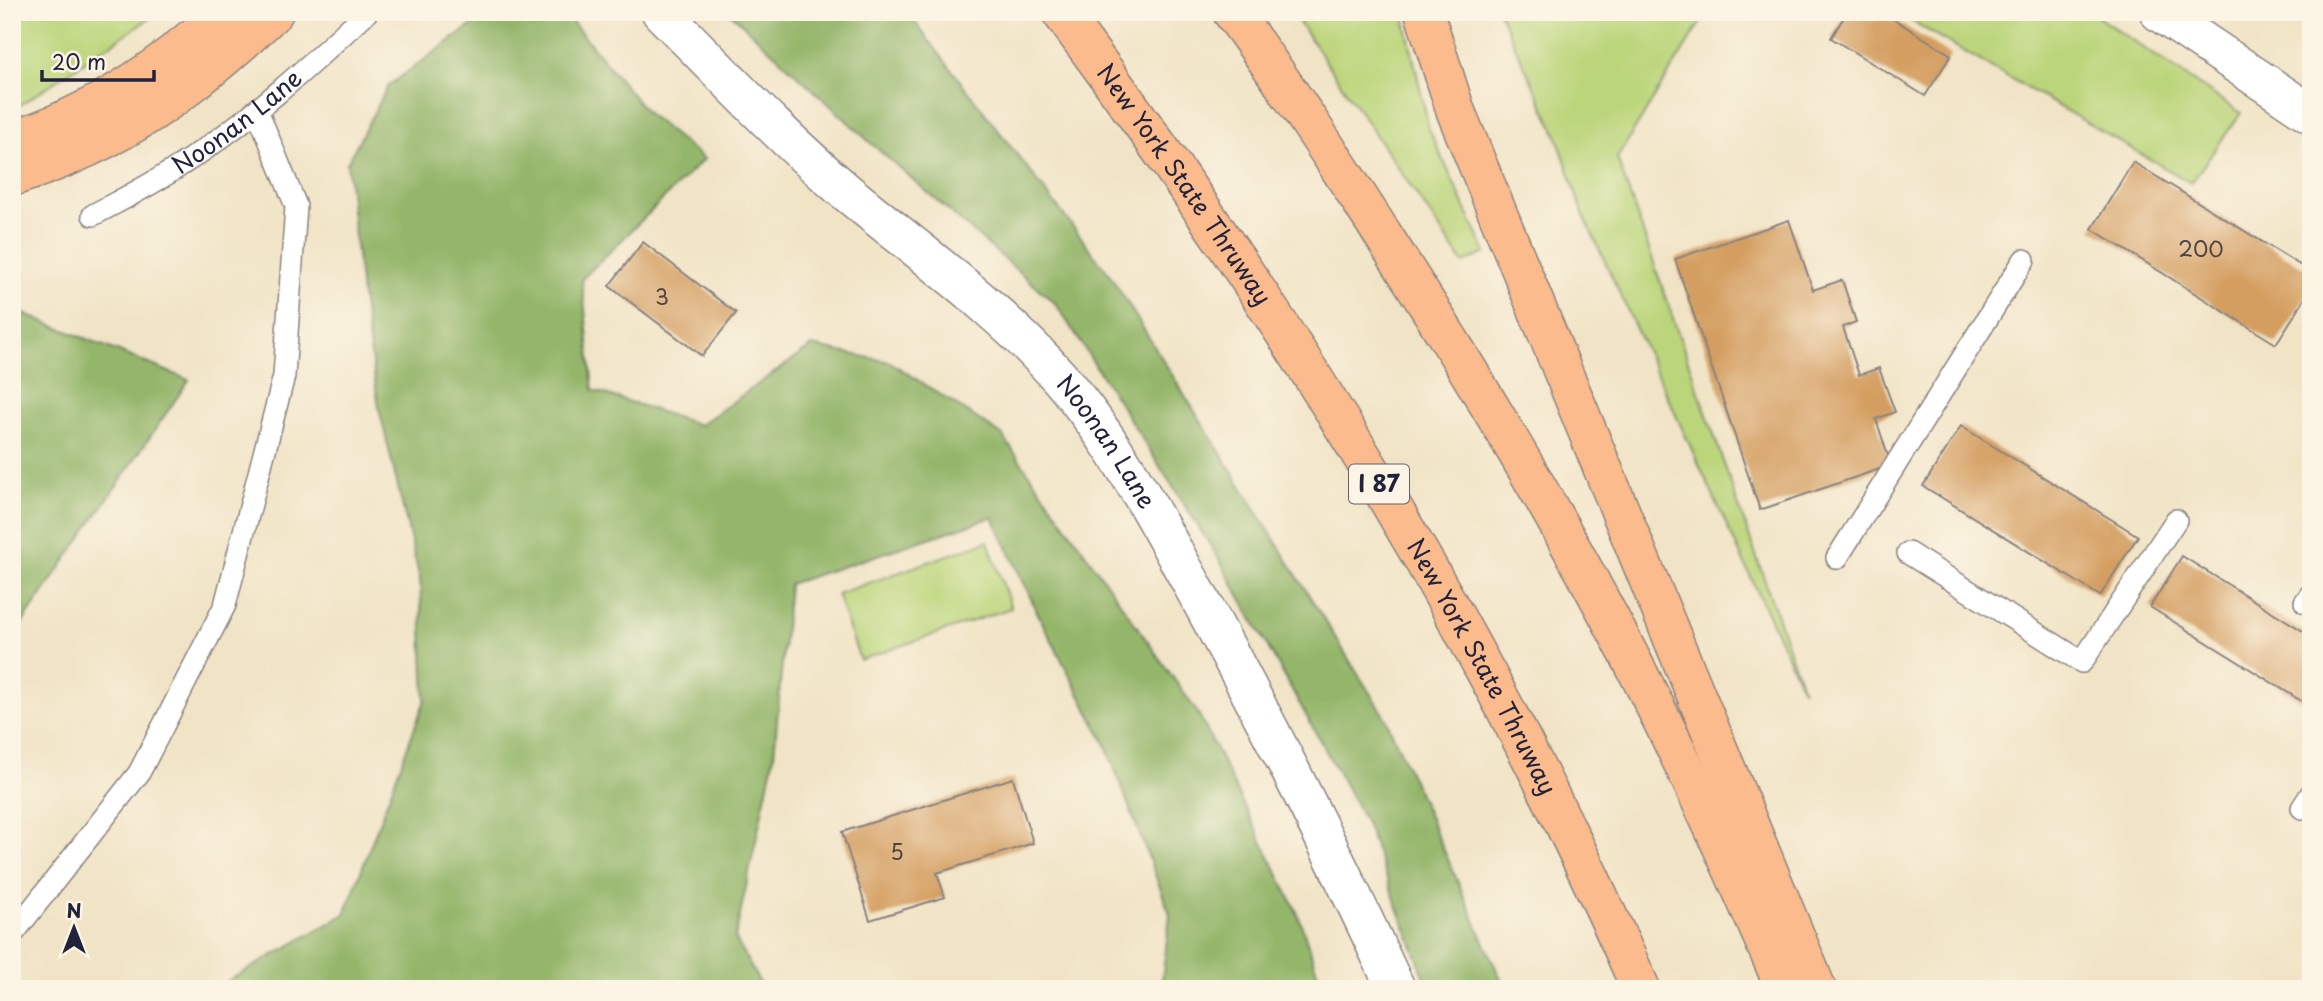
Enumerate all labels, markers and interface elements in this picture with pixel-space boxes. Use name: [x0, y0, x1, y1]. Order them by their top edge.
scale bar: [42, 38, 154, 82]
text: 20 m: [52, 45, 106, 77]
street label: New York State Thruway: [1089, 56, 1282, 312]
street label: Noonan Lane: [164, 60, 309, 182]
house number: 200: [2178, 232, 2224, 264]
house number: 3: [655, 280, 669, 312]
street label: Noonan Lane: [1049, 366, 1166, 515]
road number: I 87: [1349, 464, 1409, 504]
street label: New York State Thruway: [1399, 531, 1567, 800]
house number: 5: [890, 835, 904, 867]
north arrow: [38, 892, 108, 962]
text: N: [66, 896, 82, 924]

